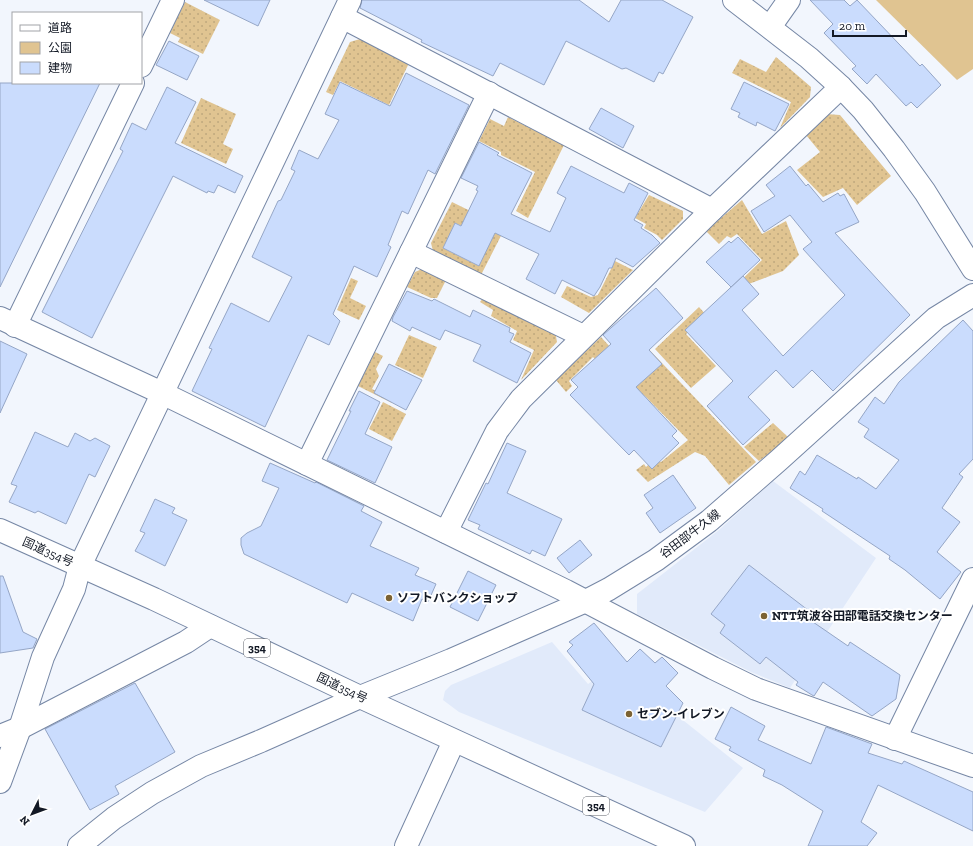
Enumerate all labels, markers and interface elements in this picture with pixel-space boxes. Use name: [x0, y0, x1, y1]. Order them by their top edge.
legend: [12, 12, 142, 84]
scale bar: [833, 12, 906, 38]
text: 20 m: [839, 19, 866, 33]
text: 道路: [48, 21, 72, 35]
text: 公園: [48, 41, 72, 55]
text: 建物: [48, 61, 72, 75]
street label: 谷田部牛久線: [657, 507, 723, 561]
street label: 国道354号: [20, 535, 76, 569]
place label: ソフトバンクショップ: [397, 591, 518, 605]
marker: ソフトバンクショップ: [384, 593, 394, 603]
place label: NTT筑波谷田部電話交換センター: [772, 609, 953, 623]
marker: NTT筑波谷田部電話交換センター: [759, 611, 769, 621]
road number: 354: [244, 639, 270, 657]
street label: 国道354号: [314, 670, 370, 706]
place label: セブン-イレブン: [637, 707, 725, 721]
marker: セブン-イレブン: [624, 709, 634, 719]
north arrow: [12, 794, 52, 834]
road number: 354: [583, 797, 609, 815]
text: N: [17, 812, 33, 828]

